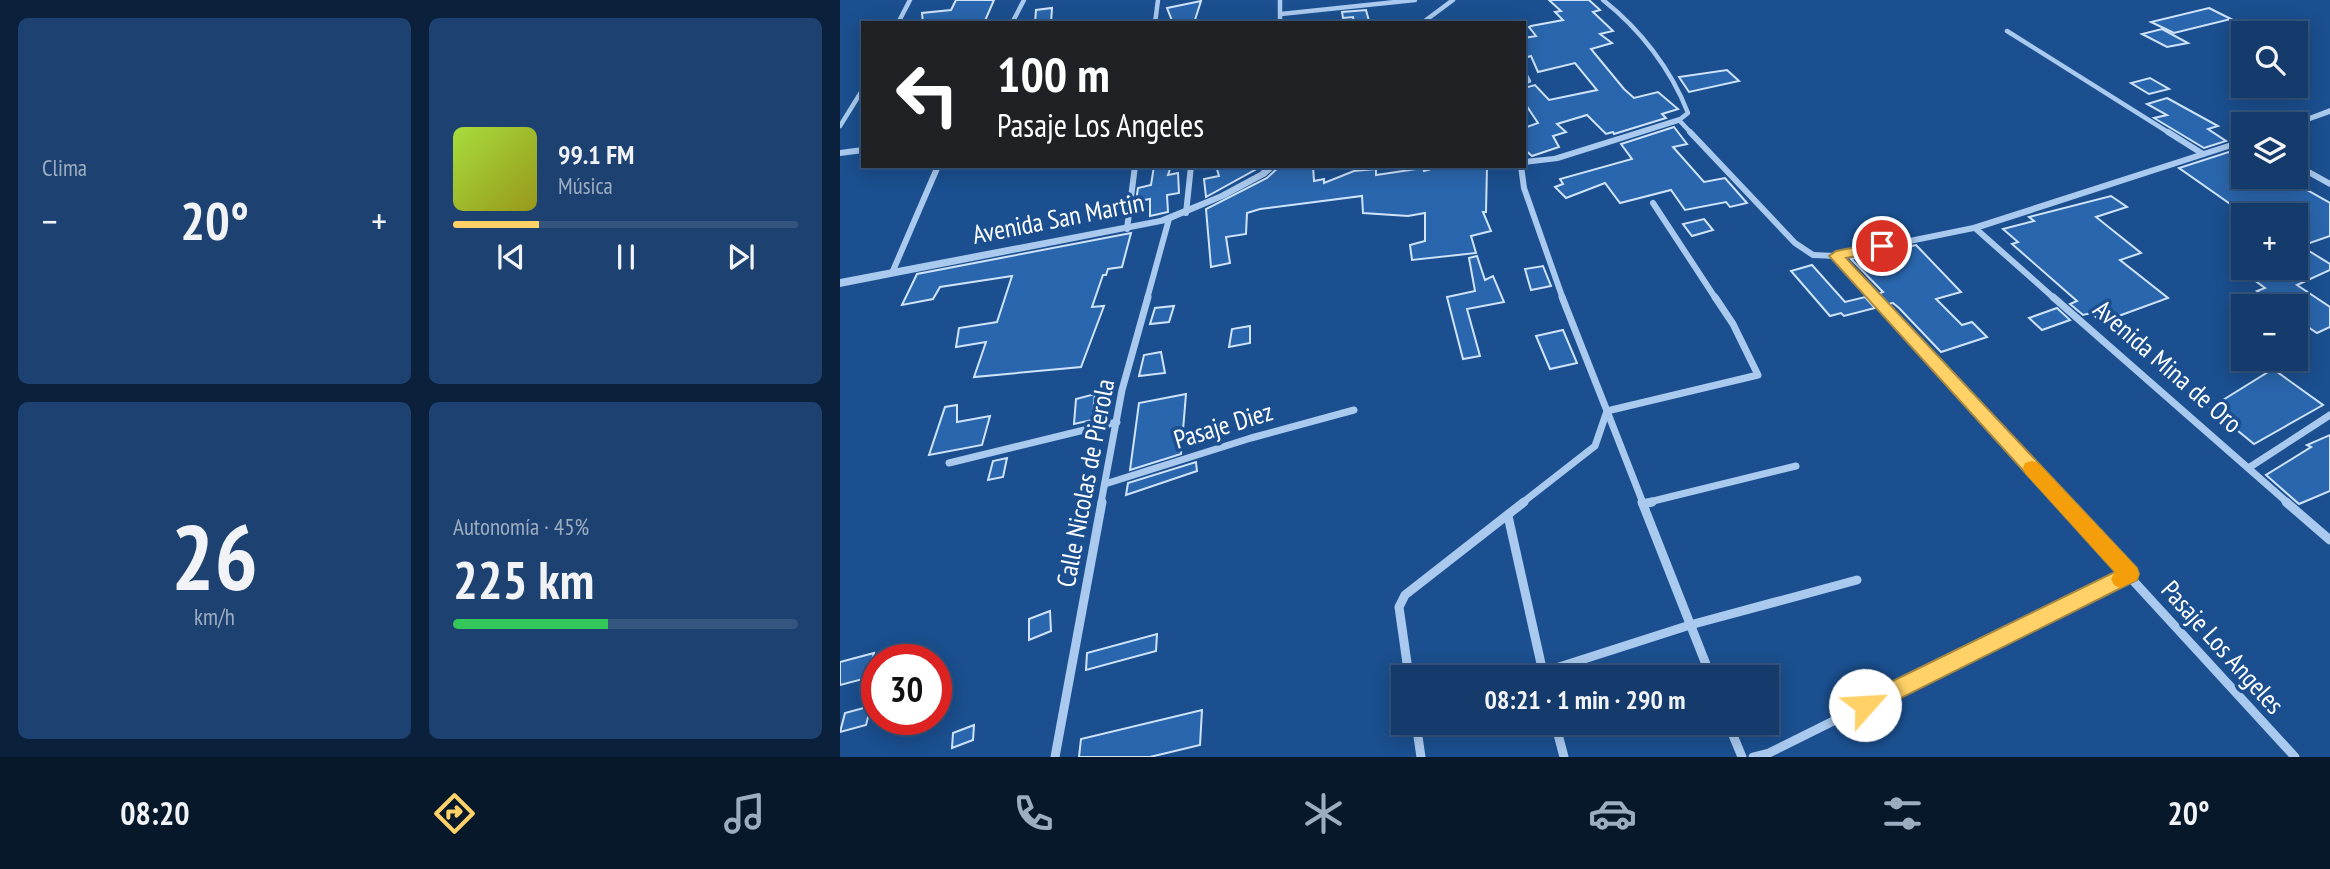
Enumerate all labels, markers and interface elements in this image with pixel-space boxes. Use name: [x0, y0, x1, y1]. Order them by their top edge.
map controls: [2231, 21, 2308, 371]
button: search: [2231, 21, 2308, 98]
text: 100 m: [997, 42, 1110, 106]
icon: left: [882, 49, 973, 140]
text: Pasaje Los Angeles: [997, 104, 1204, 146]
button: layers: [2231, 112, 2308, 189]
text: 99.1 FM: [558, 138, 634, 171]
text: Clima: [42, 153, 87, 182]
text: Música: [558, 171, 613, 200]
street label: Avenida San Martin: [969, 185, 1147, 251]
text: 20°: [180, 187, 249, 254]
text: −: [42, 196, 58, 245]
text: +: [371, 196, 387, 245]
button: +: [2231, 203, 2308, 280]
pin: [1852, 216, 1912, 276]
icon: arrive: [1863, 227, 1901, 265]
icon: previous: [492, 238, 530, 276]
icon: pause: [607, 238, 645, 276]
icon: next: [722, 238, 760, 276]
street label: Avenida Mina de Oro: [2087, 292, 2249, 440]
button: −: [2231, 294, 2308, 371]
street label: Calle Nicolas de Pierola: [1049, 376, 1121, 590]
street label: Pasaje Diez: [1170, 394, 1276, 456]
text: 26: [171, 497, 258, 615]
text: Autonomía · 45%: [453, 512, 589, 541]
text: 225 km: [453, 546, 594, 613]
street label: Pasaje Los Angeles: [2154, 573, 2292, 721]
text: km/h: [194, 602, 235, 631]
speed limit sign: 30: [861, 644, 952, 735]
position arrow: [1828, 668, 1902, 742]
text: 08:21 · 1 min · 290 m: [1485, 683, 1685, 716]
icon: directions: [430, 789, 479, 838]
icon: music: [720, 789, 769, 838]
icon: phone: [1009, 789, 1058, 838]
icon: climate: [1299, 789, 1348, 838]
icon: car: [1588, 789, 1637, 838]
icon: filters: [1878, 789, 1927, 838]
text: 08:20: [120, 792, 190, 834]
text: 20°: [2167, 792, 2210, 834]

